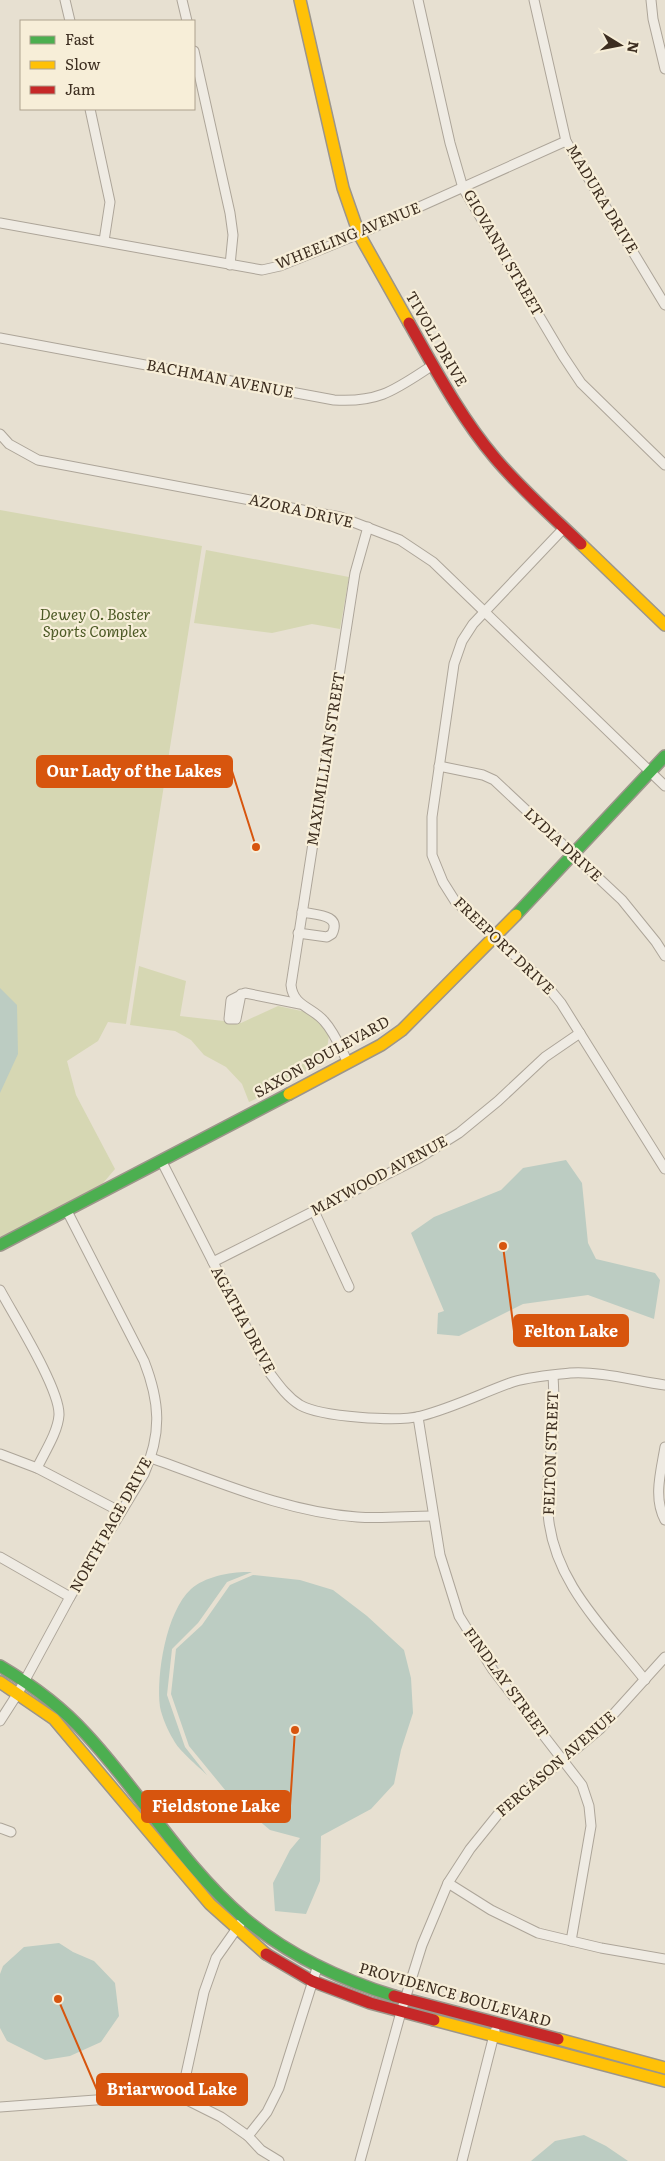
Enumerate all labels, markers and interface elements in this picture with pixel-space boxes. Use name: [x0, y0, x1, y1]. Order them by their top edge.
legend: [20, 20, 195, 110]
north arrow: [595, 20, 645, 70]
text: Fast: [65, 27, 94, 50]
text: N: [623, 40, 645, 55]
text: Slow: [65, 52, 100, 75]
text: Jam: [65, 77, 96, 100]
street label: MADURA DRIVE: [562, 139, 645, 257]
street label: GIOVANNI STREET: [459, 185, 550, 320]
street label: WHEELING AVENUE: [271, 195, 423, 274]
street label: TIVOLI DRIVE: [401, 286, 474, 390]
street label: BACHMAN AVENUE: [145, 352, 296, 403]
street label: AZORA DRIVE: [247, 486, 356, 533]
park label: Dewey O. Boster Sports Complex: [39, 602, 151, 642]
street label: MAXIMILLIAN STREET: [299, 670, 350, 848]
callout: Our Lady of the Lakes: [37, 756, 232, 787]
text: Our Lady of the Lakes: [46, 758, 222, 782]
street label: LYDIA DRIVE: [520, 802, 608, 886]
street label: FREEPORT DRIVE: [449, 891, 561, 999]
street label: SAXON BOULEVARD: [249, 1009, 393, 1103]
street label: MAYWOOD AVENUE: [305, 1129, 451, 1221]
street label: AGATHA DRIVE: [206, 1262, 282, 1377]
callout: Felton Lake: [514, 1315, 628, 1346]
text: Felton Lake: [524, 1318, 618, 1342]
street label: FELTON STREET: [536, 1390, 563, 1516]
street label: NORTH PAGE DRIVE: [63, 1452, 157, 1596]
street label: FINDLAY STREET: [459, 1622, 555, 1742]
street label: FERGASON AVENUE: [490, 1704, 620, 1821]
callout: Fieldstone Lake: [142, 1791, 290, 1822]
text: Fieldstone Lake: [152, 1793, 280, 1817]
street label: PROVIDENCE BOULEVARD: [357, 1955, 554, 2032]
callout: Briarwood Lake: [97, 2074, 247, 2105]
text: Briarwood Lake: [107, 2076, 237, 2100]

